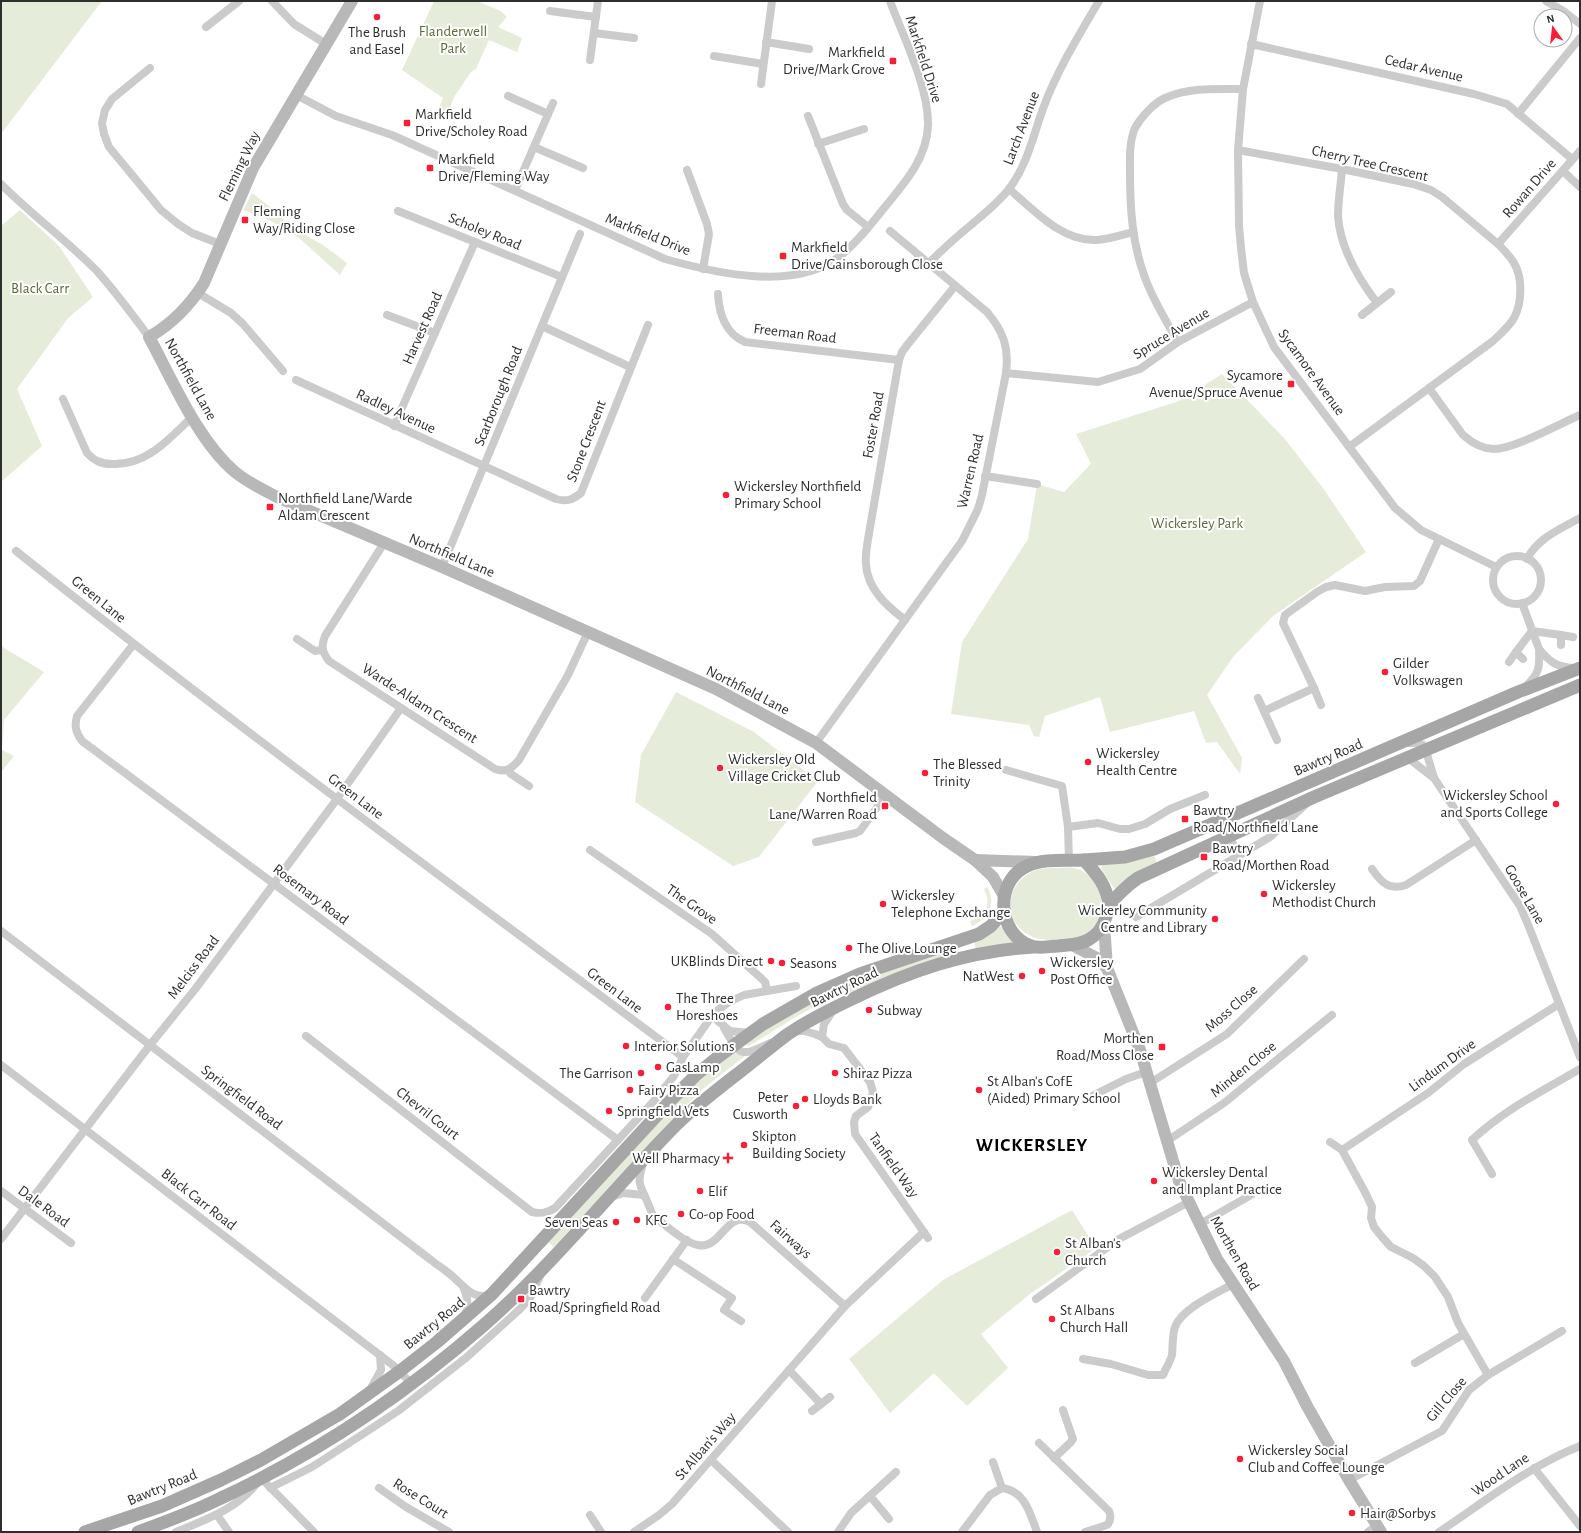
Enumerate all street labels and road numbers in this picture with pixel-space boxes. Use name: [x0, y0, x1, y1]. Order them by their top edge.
street label: Markfield Drive: [902, 14, 945, 105]
street label: Cedar Avenue: [1383, 52, 1465, 85]
street label: Larch Avenue: [1001, 89, 1042, 167]
street label: Fleming Way: [216, 128, 263, 204]
street label: Cherry Tree Crescent: [1310, 143, 1430, 184]
street label: Rowan Drive: [1500, 156, 1559, 221]
street label: Scholey Road: [446, 210, 524, 253]
street label: Markfield Drive: [603, 211, 693, 258]
street label: Harvest Road: [400, 290, 445, 367]
street label: Spruce Avenue: [1131, 305, 1212, 362]
street label: Freeman Road: [753, 321, 837, 346]
street label: Sycamore Avenue: [1275, 326, 1348, 418]
street label: Northfield Lane: [162, 336, 219, 423]
street label: Scarborough Road: [472, 344, 525, 448]
street label: Radley Avenue: [354, 386, 438, 436]
street label: Foster Road: [860, 390, 887, 460]
street label: Stone Crescent: [564, 398, 609, 484]
street label: Warren Road: [955, 432, 986, 510]
street label: Northfield Lane: [407, 531, 497, 580]
street label: Green Lane: [69, 573, 129, 626]
street label: Warde-Aldam Crescent: [359, 661, 480, 746]
street label: Northfield Lane: [704, 663, 792, 718]
street label: Bawtry Road: [1291, 736, 1365, 779]
street label: Green Lane: [325, 771, 386, 822]
street label: Rosemary Road: [270, 861, 351, 928]
street label: Goose Lane: [1502, 862, 1548, 927]
street label: The Grove: [664, 882, 720, 927]
street label: Melciss Road: [165, 933, 222, 1002]
street label: Green Lane: [584, 965, 645, 1016]
street label: Bawtry Road: [808, 965, 881, 1010]
street label: Moss Close: [1202, 982, 1260, 1035]
street label: Lindum Drive: [1406, 1036, 1479, 1095]
street label: Minden Close: [1208, 1039, 1279, 1100]
street label: Springfield Road: [198, 1062, 285, 1133]
street label: Chevril Court: [393, 1084, 462, 1143]
street label: Tanfield Way: [866, 1130, 922, 1201]
street label: Black Carr Road: [158, 1166, 239, 1233]
street label: Dale Road: [15, 1183, 72, 1230]
street label: Morthen Road: [1207, 1213, 1262, 1293]
street label: Fairways: [767, 1217, 814, 1262]
street label: Bawtry Road: [401, 1294, 468, 1352]
street label: Gill Close: [1423, 1374, 1469, 1425]
street label: St Alban's Way: [672, 1409, 739, 1483]
street label: Wood Lane: [1469, 1450, 1532, 1499]
street label: Bawtry Road: [125, 1467, 199, 1508]
street label: Rose Court: [390, 1476, 451, 1521]

